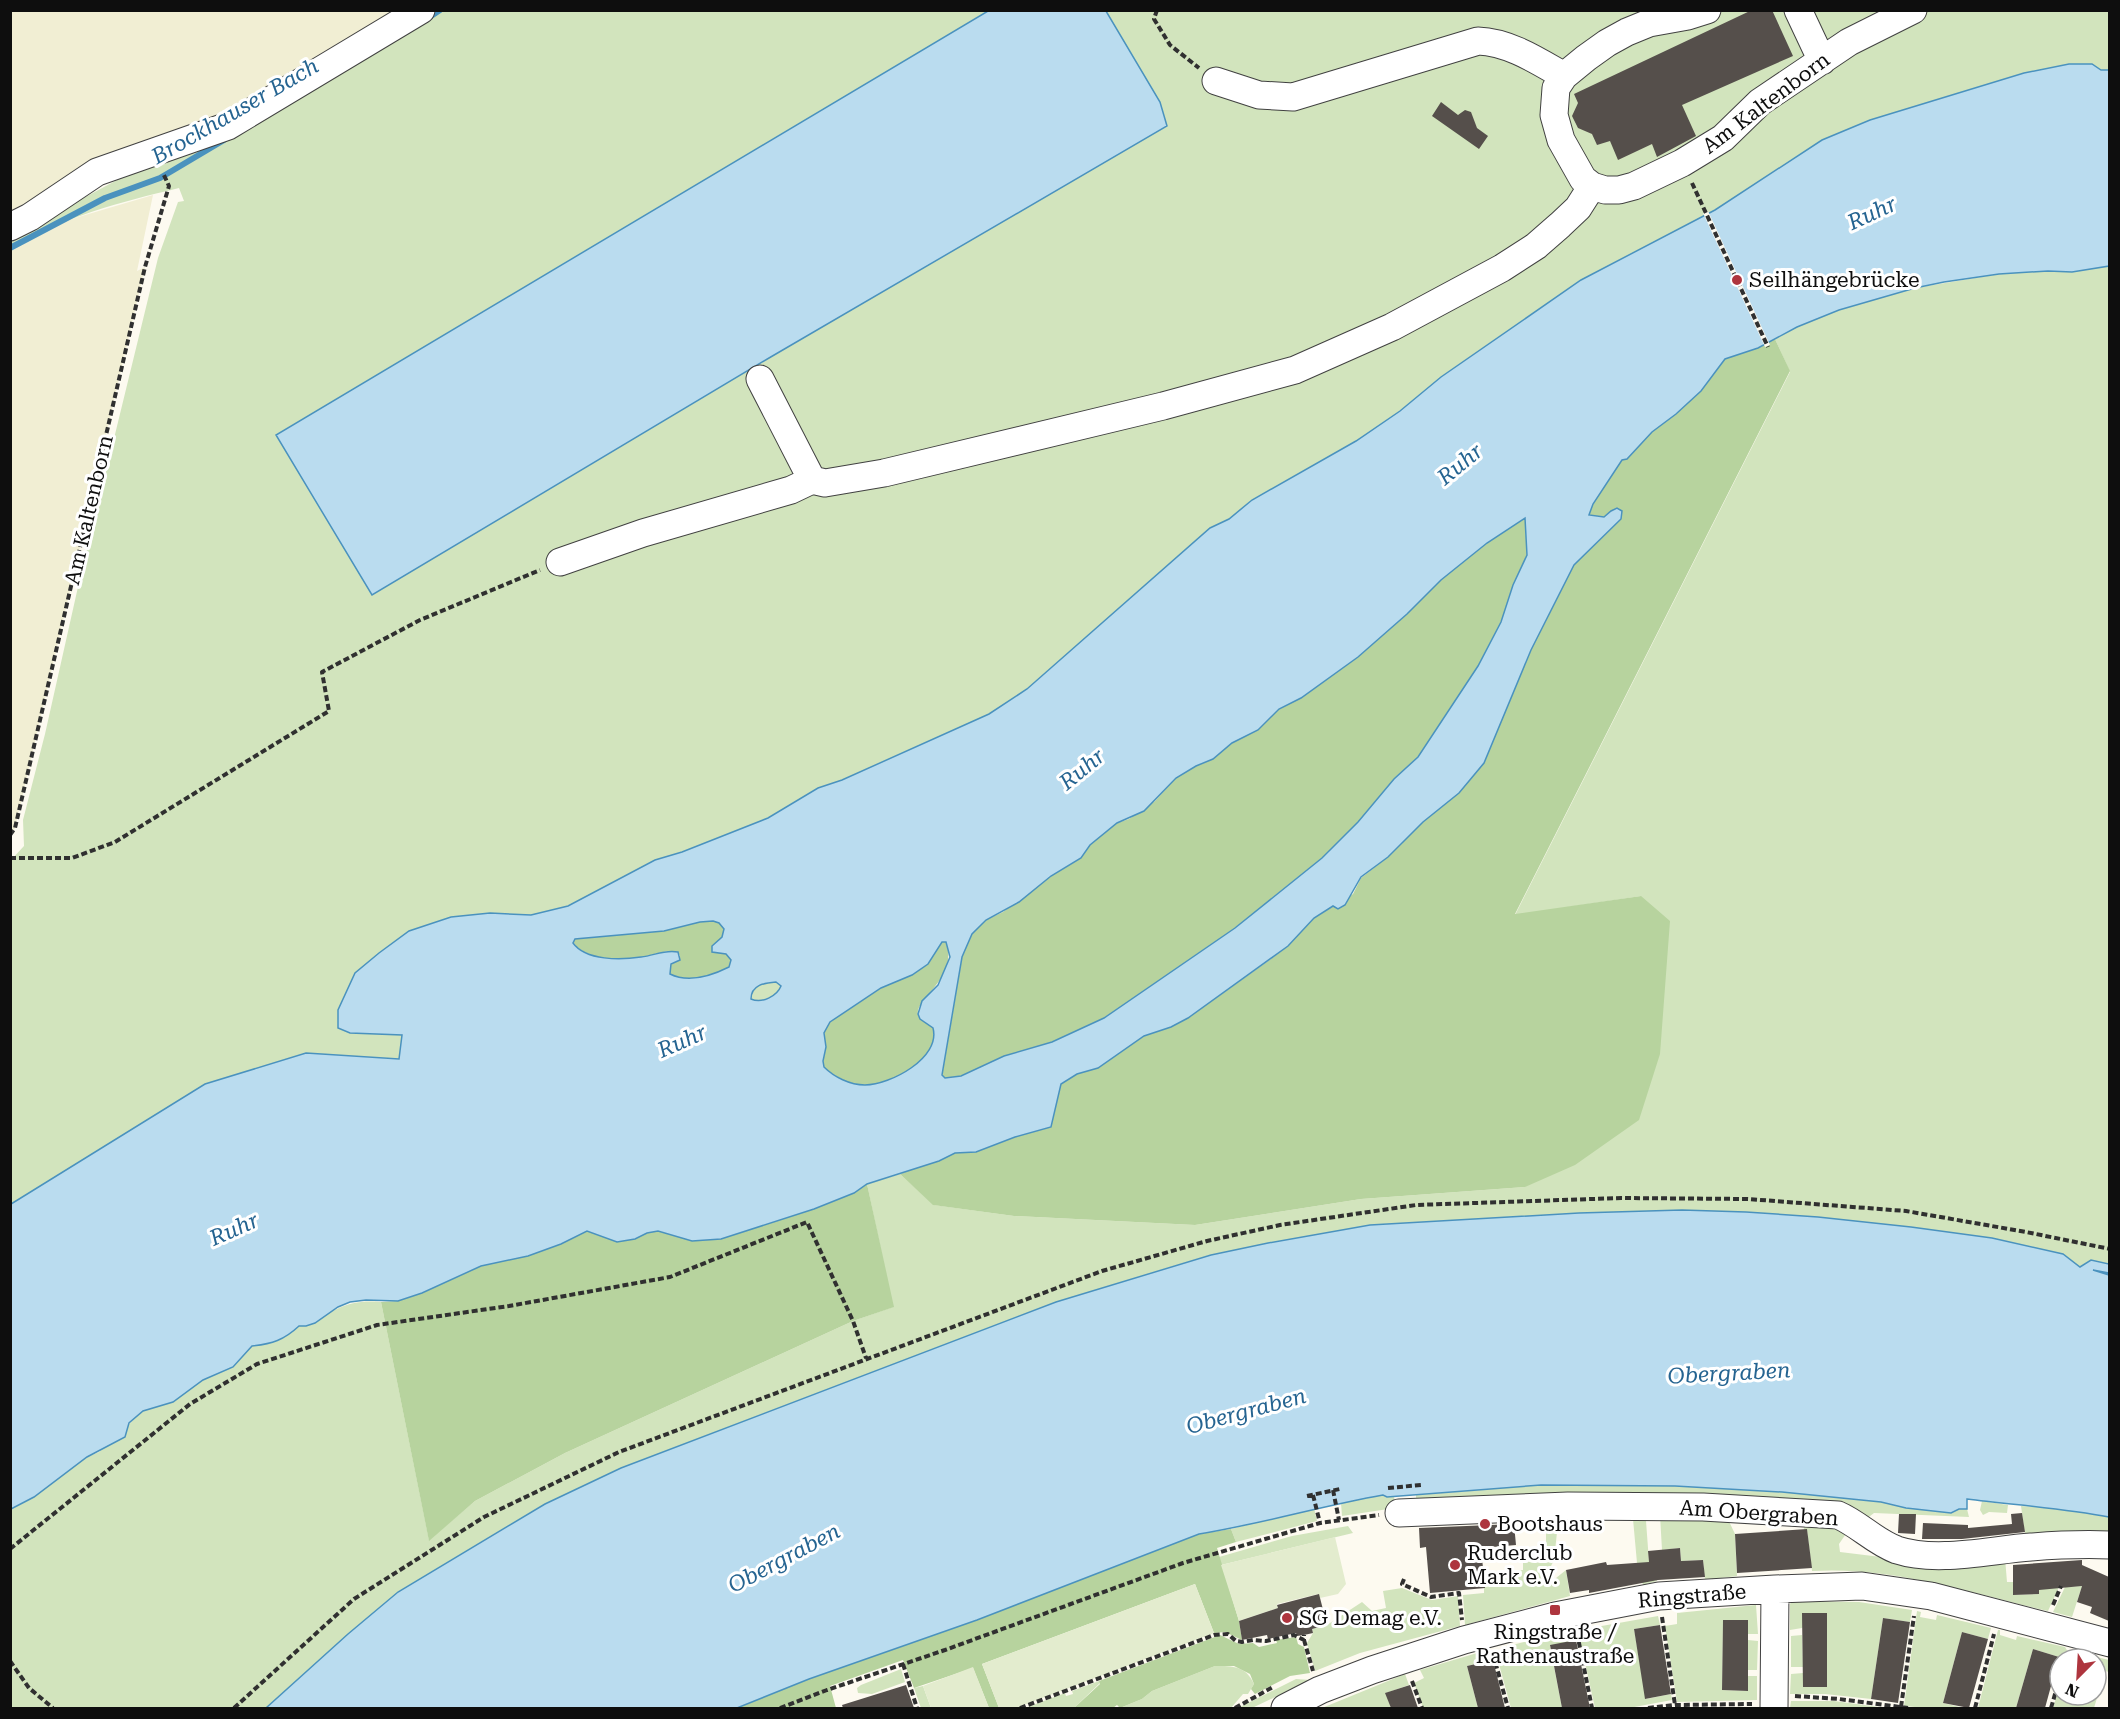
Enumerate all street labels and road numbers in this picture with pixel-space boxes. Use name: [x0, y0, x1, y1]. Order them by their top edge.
street label: Am Kaltenborn: [1698, 47, 1835, 159]
street label: Am Kaltenborn: [60, 432, 118, 587]
street label: Am Obergraben: [1679, 1495, 1840, 1531]
street label: Ringstraße: [1637, 1579, 1747, 1613]

